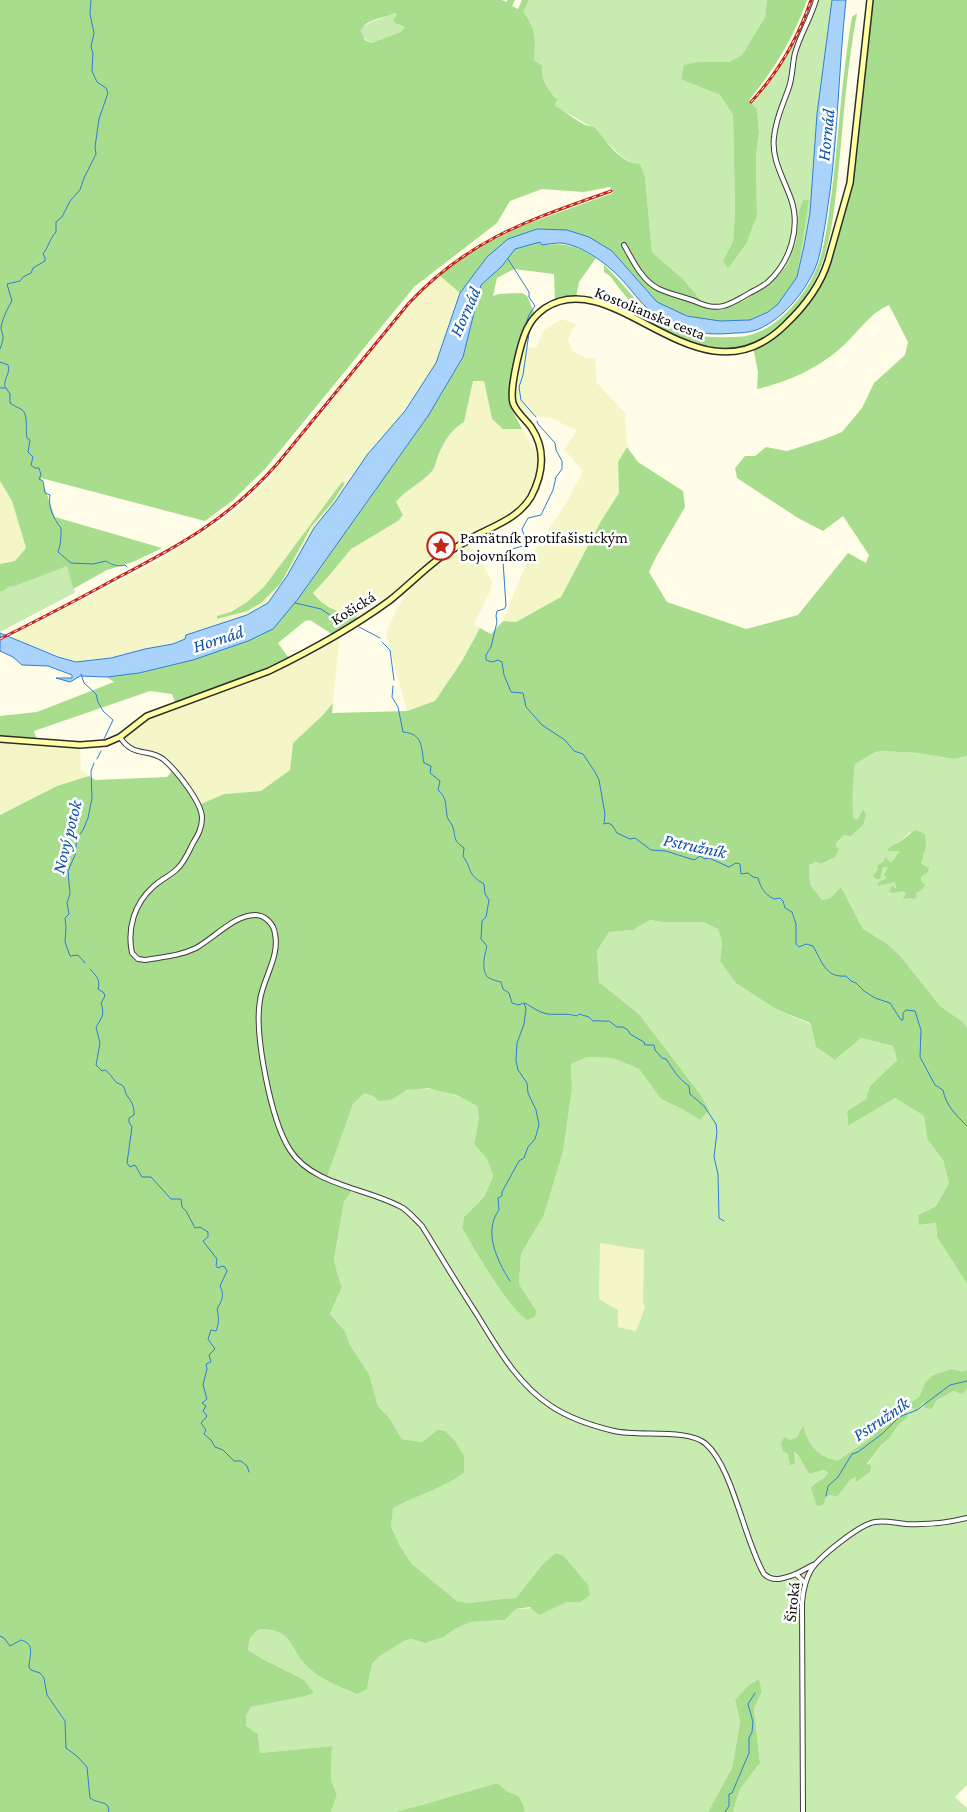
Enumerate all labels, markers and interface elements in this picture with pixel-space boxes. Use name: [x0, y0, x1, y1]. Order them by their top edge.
water label: Hornád: [813, 108, 839, 162]
street label: Kostolianska cesta: [592, 283, 708, 343]
water label: Hornád: [445, 284, 485, 340]
place label: Pamätník protifašistickým bojovníkom: [460, 529, 628, 565]
place icon: Pamätník protifašistickým bojovníkom: [426, 531, 456, 561]
street label: Košická: [328, 588, 379, 628]
water label: Hornád: [190, 621, 246, 657]
water label: Nový potok: [48, 797, 86, 876]
water label: Pstružník: [662, 830, 729, 863]
water label: Pstružník: [849, 1392, 914, 1445]
street label: Široká: [781, 1581, 803, 1623]

